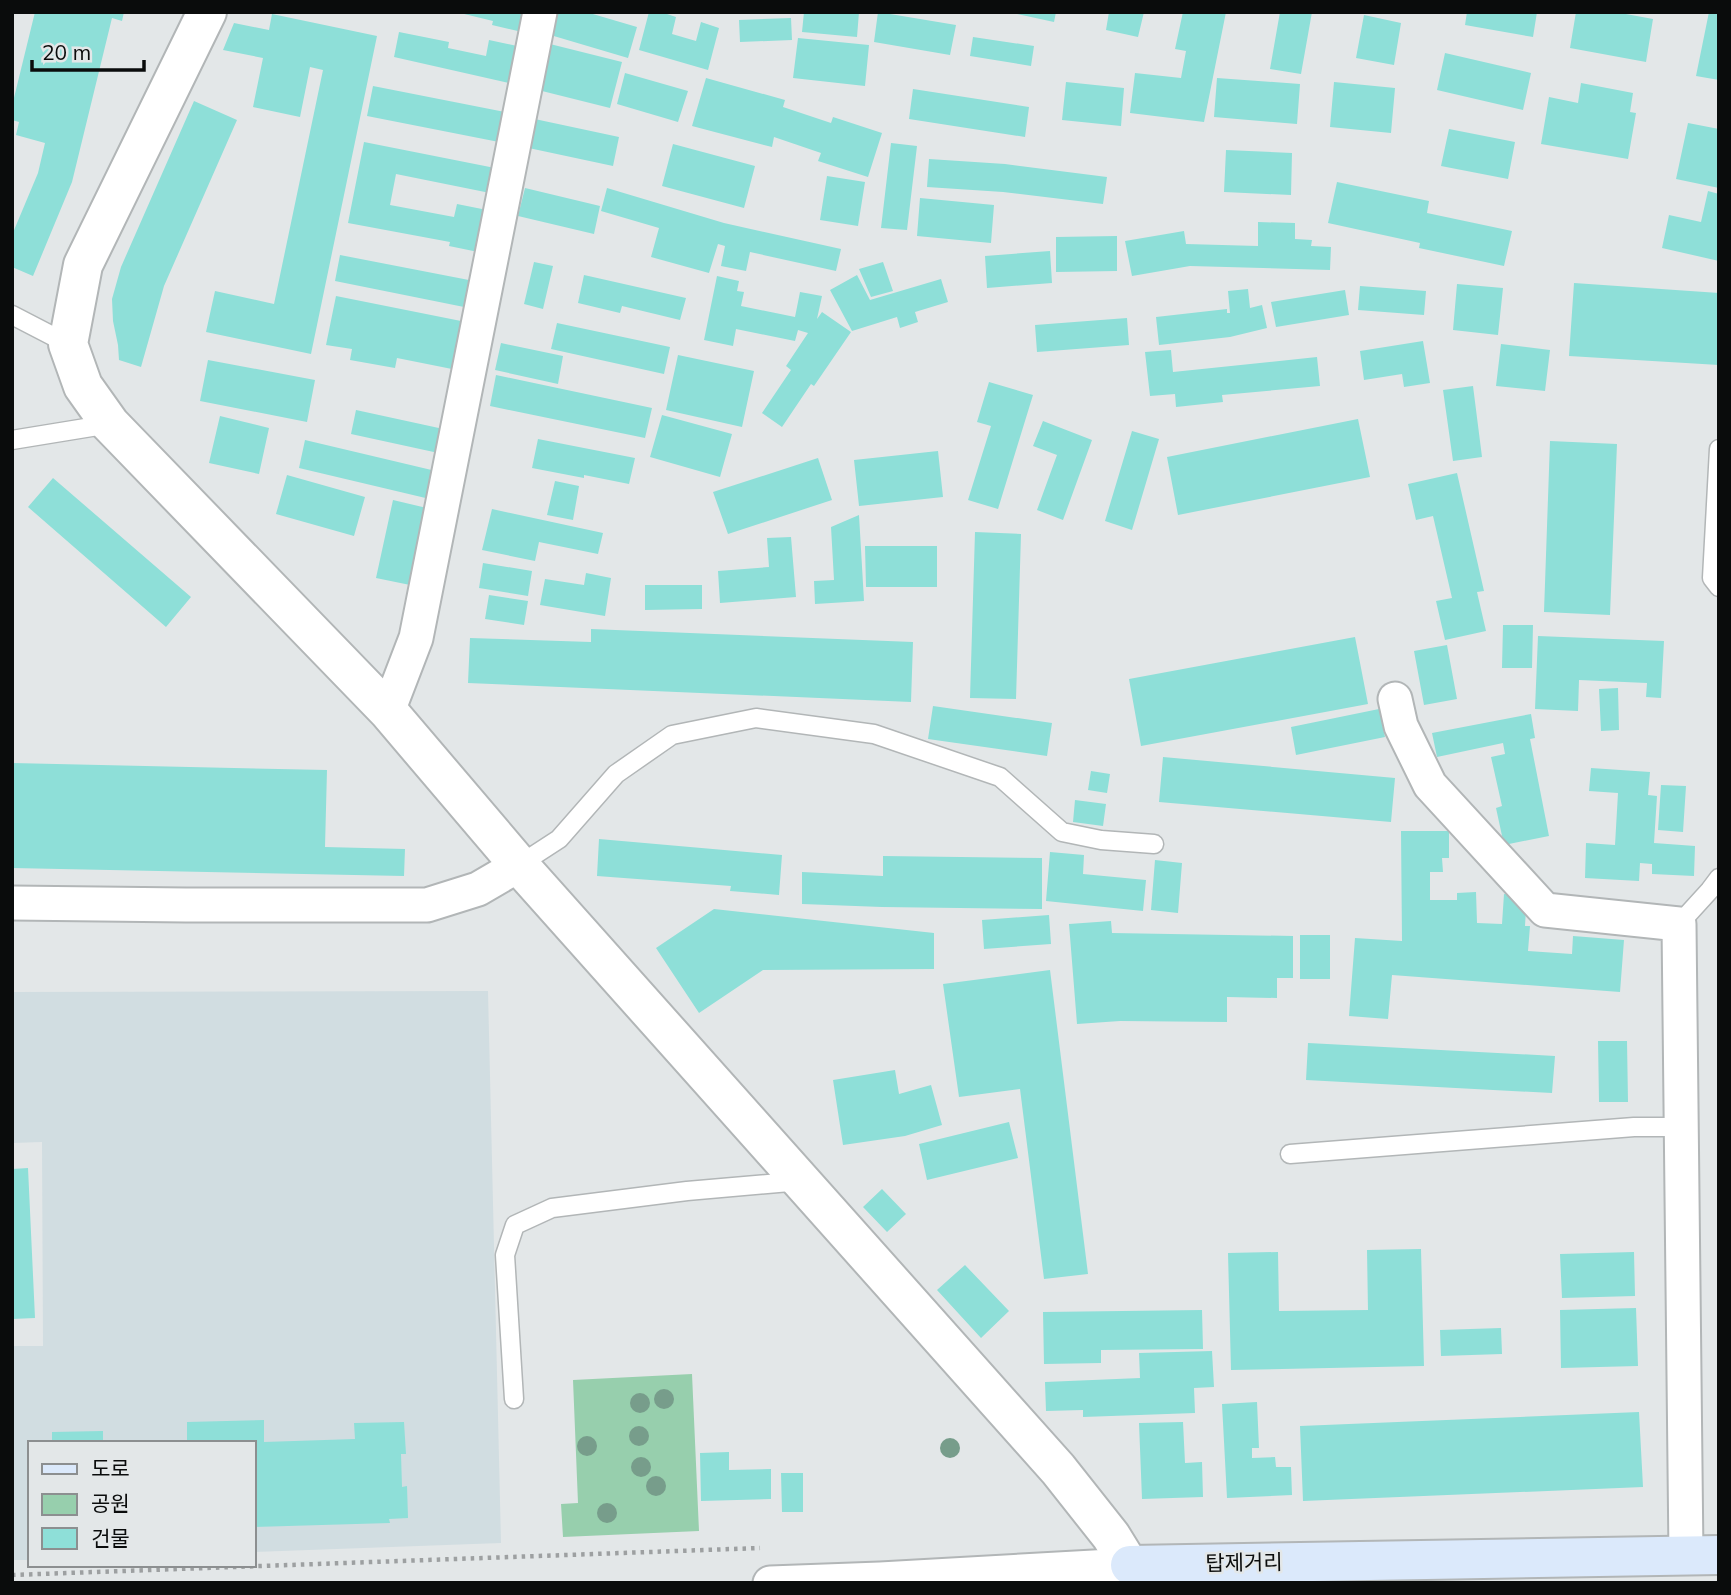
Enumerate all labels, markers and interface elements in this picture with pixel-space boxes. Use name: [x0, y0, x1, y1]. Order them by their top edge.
scale bar: [32, 28, 144, 72]
text: 20 m: [42, 39, 91, 65]
legend: [28, 1441, 256, 1567]
text: 도로: [91, 1455, 130, 1481]
text: 공원: [91, 1490, 130, 1516]
text: 건물: [91, 1525, 130, 1551]
street label: 탑제거리: [1205, 1548, 1283, 1576]

